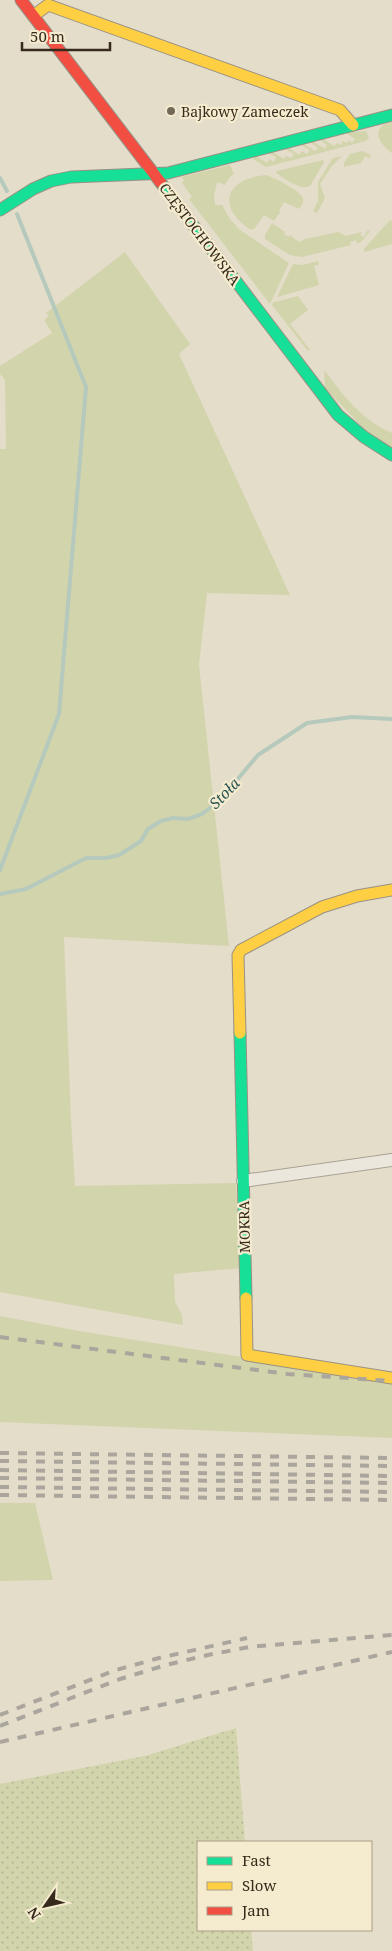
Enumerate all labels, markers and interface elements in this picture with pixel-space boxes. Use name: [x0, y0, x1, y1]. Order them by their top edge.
scale bar: [22, 20, 110, 52]
text: 50 m: [30, 26, 65, 46]
place label: Bajkowy Zameczek: [181, 102, 309, 121]
marker: Bajkowy Zameczek: [165, 105, 177, 117]
street label: CZĘSTOCHOWSKA: [155, 179, 245, 289]
water label: Stoła: [204, 773, 244, 813]
street label: MOKRA: [234, 1201, 254, 1253]
legend: [197, 1841, 372, 1931]
text: Fast: [242, 1850, 271, 1870]
text: Slow: [242, 1875, 276, 1895]
north arrow: [20, 1881, 70, 1931]
text: Jam: [241, 1900, 270, 1920]
text: N: [23, 1904, 45, 1923]

